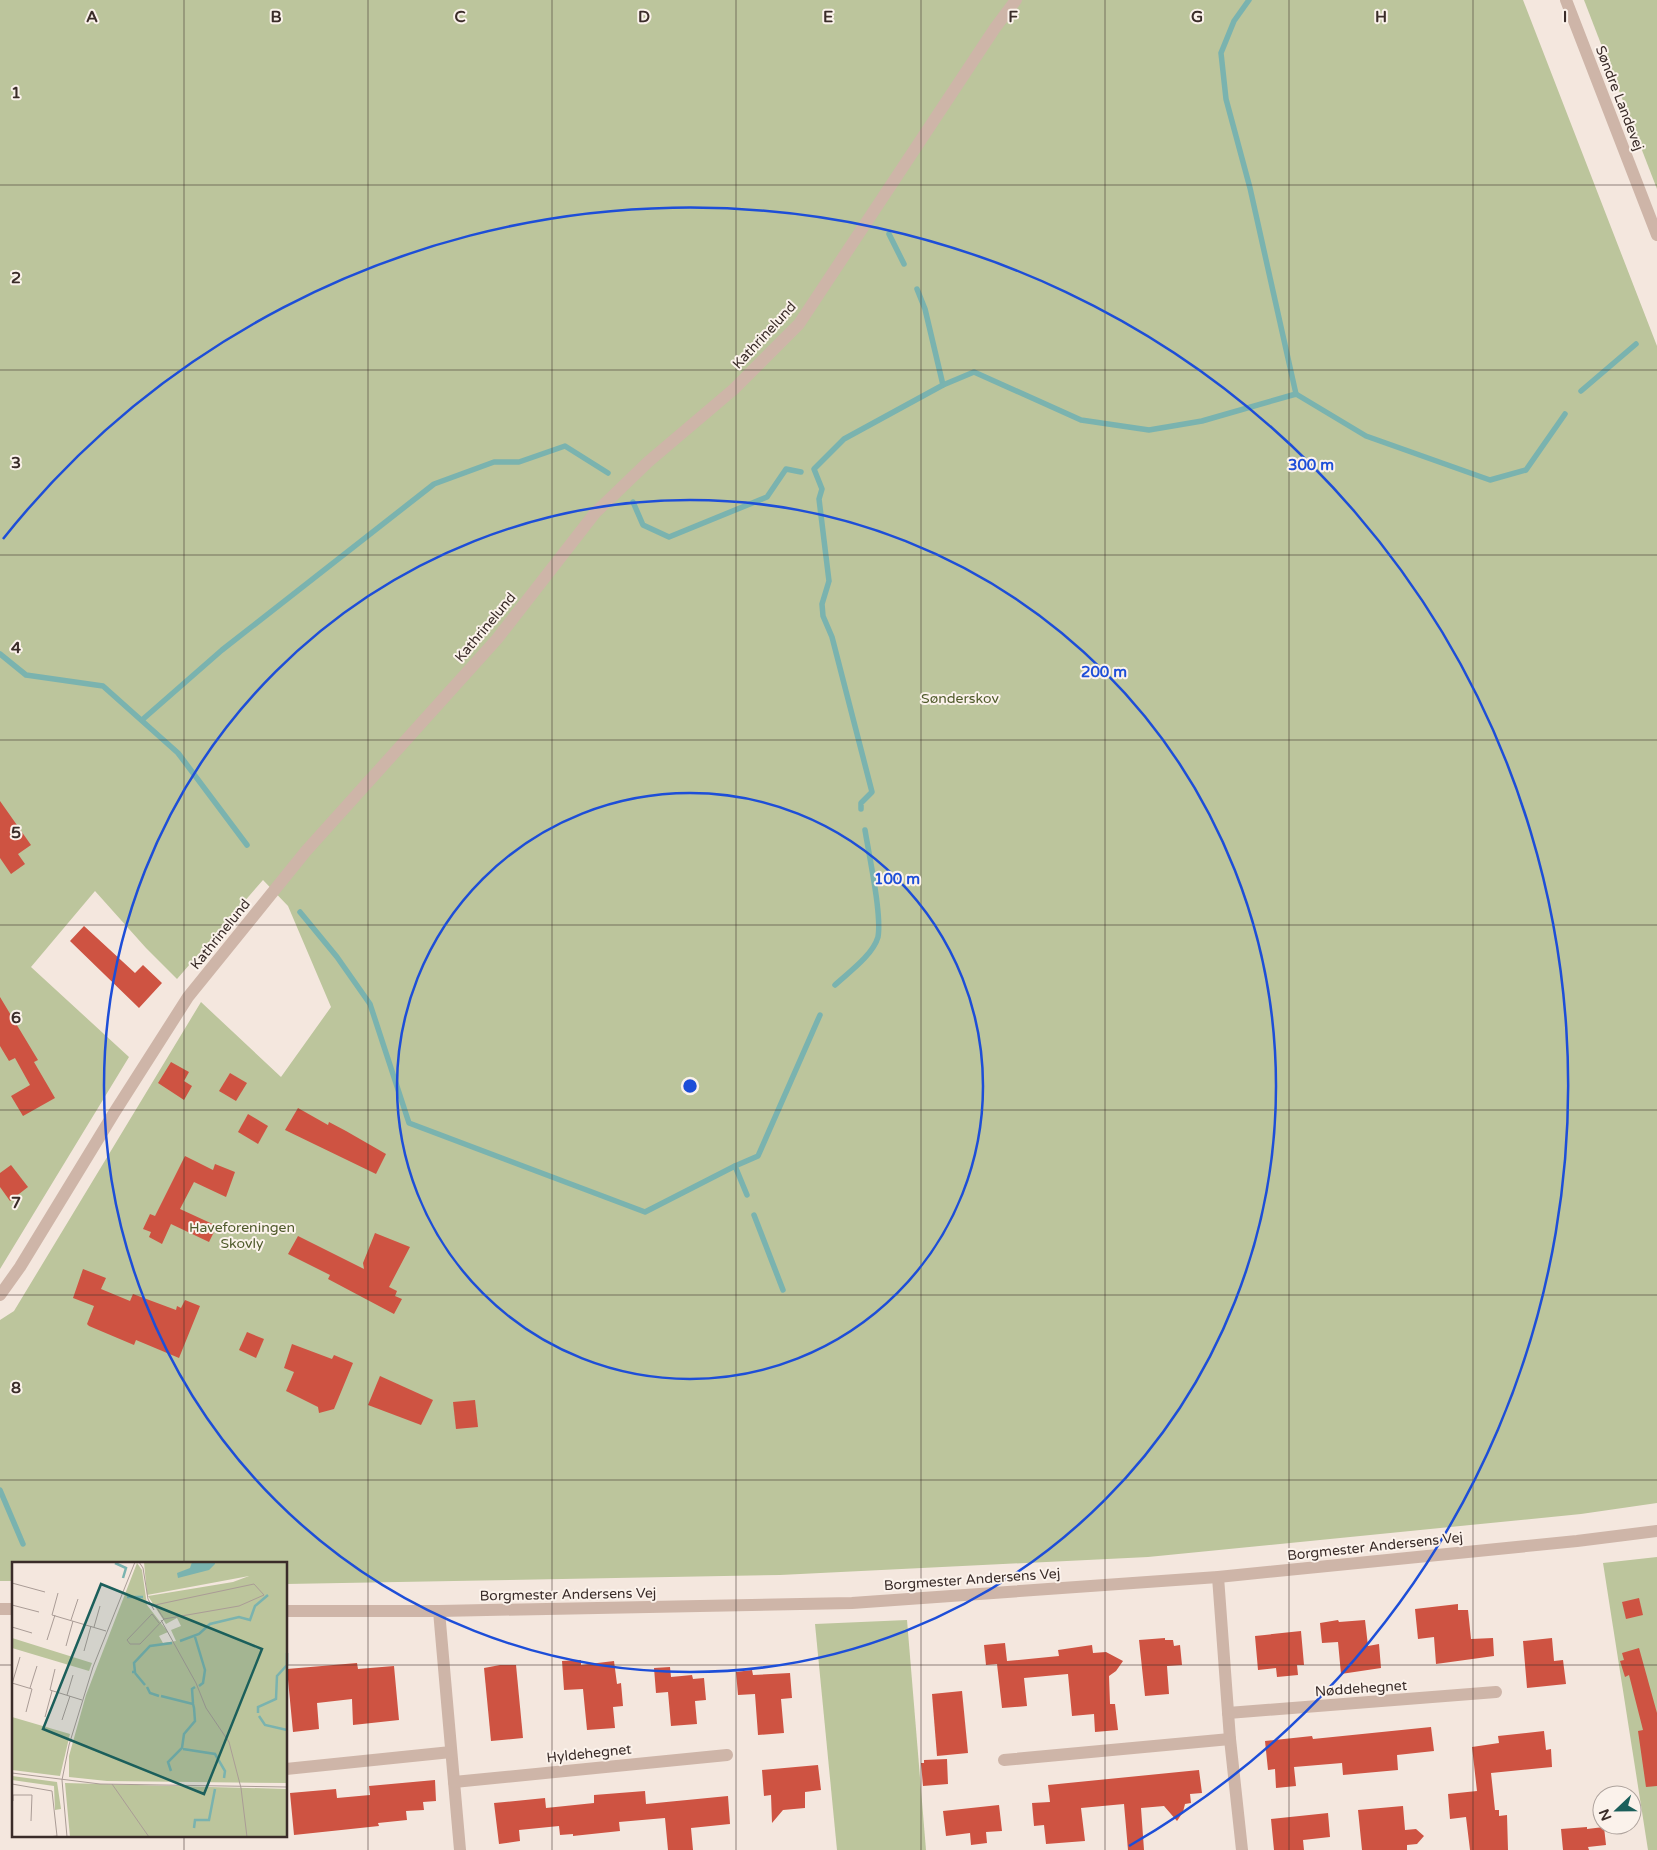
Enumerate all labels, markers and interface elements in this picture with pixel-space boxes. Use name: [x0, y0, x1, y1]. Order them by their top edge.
text: A: [86, 7, 98, 27]
text: B: [270, 7, 282, 27]
text: C: [454, 7, 466, 27]
text: D: [638, 7, 650, 27]
text: E: [823, 7, 833, 27]
text: F: [1008, 7, 1018, 27]
text: G: [1191, 7, 1203, 27]
text: H: [1375, 7, 1387, 27]
text: I: [1563, 7, 1567, 27]
street label: Søndre Landevej: [1592, 43, 1647, 153]
text: 1: [11, 83, 21, 103]
text: 2: [11, 268, 21, 288]
street label: Kathrinelund: [729, 298, 800, 372]
text: 3: [11, 453, 21, 473]
text: 300 m: [1288, 456, 1334, 474]
street label: Kathrinelund: [451, 589, 519, 666]
text: 4: [11, 638, 21, 658]
text: 200 m: [1081, 663, 1127, 681]
park label: Sønderskov: [921, 690, 999, 707]
text: 5: [11, 823, 21, 843]
text: 100 m: [874, 870, 920, 888]
street label: Kathrinelund: [187, 896, 254, 973]
text: 6: [11, 1008, 21, 1028]
centre of rings: [681, 1077, 699, 1095]
text: 7: [11, 1193, 21, 1213]
park label: Haveforeningen Skovly: [189, 1219, 295, 1252]
text: 8: [11, 1378, 21, 1398]
street label: Borgmester Andersens Vej: [1286, 1529, 1464, 1564]
inset map: [12, 1562, 288, 1838]
street label: Borgmester Andersens Vej: [883, 1565, 1061, 1594]
street label: Borgmester Andersens Vej: [480, 1584, 657, 1605]
street label: Nøddehegnet: [1314, 1677, 1408, 1700]
street label: Hyldehegnet: [546, 1741, 633, 1766]
north arrow: [1592, 1785, 1642, 1835]
text: N: [1595, 1806, 1615, 1823]

